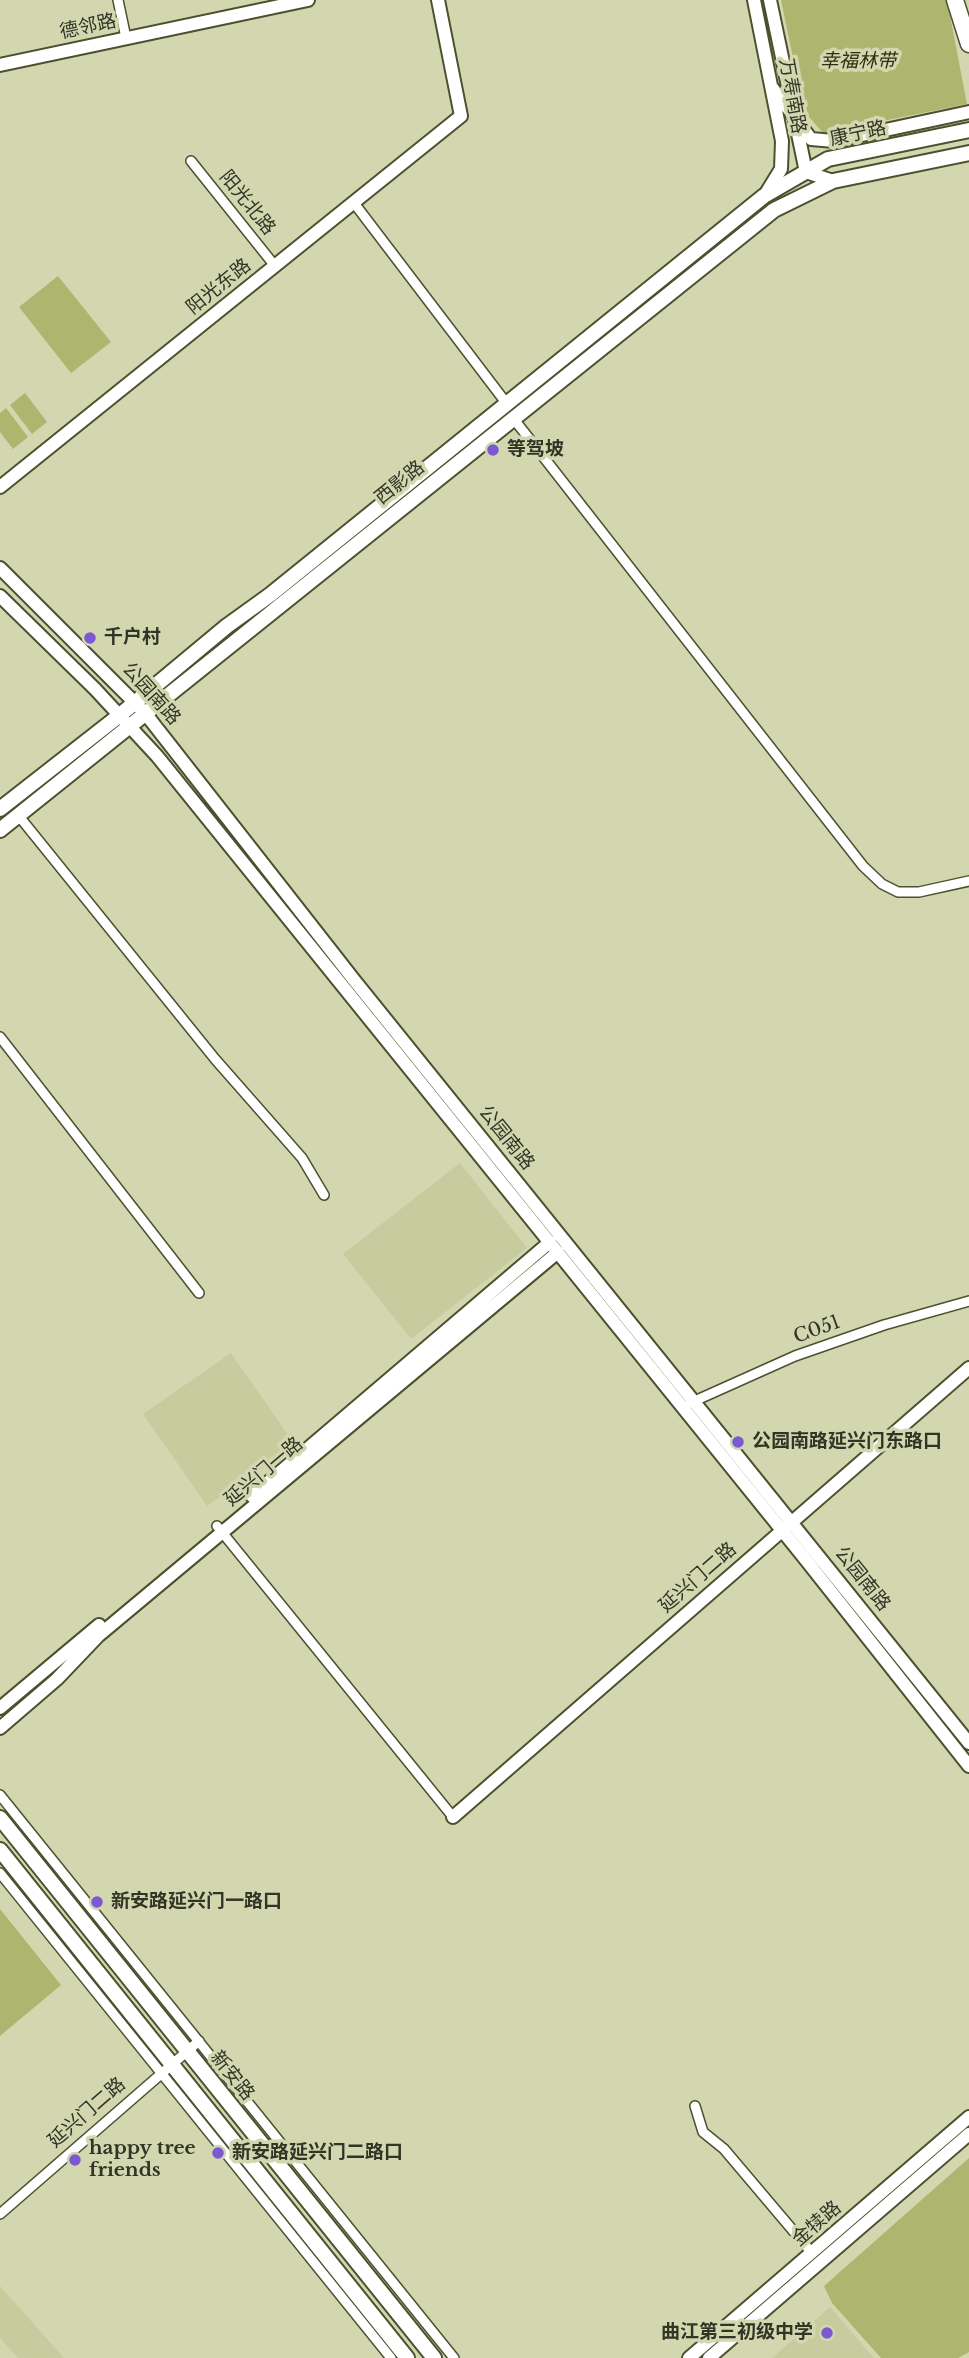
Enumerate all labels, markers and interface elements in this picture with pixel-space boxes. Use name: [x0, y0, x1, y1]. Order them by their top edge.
street label: 德邻路: [58, 10, 118, 44]
park label: 幸福林带: [820, 51, 896, 73]
street label: 万寿南路: [774, 57, 810, 135]
street label: 康宁路: [828, 117, 888, 151]
street label: 阳光北路: [214, 166, 280, 240]
street label: 阳光东路: [182, 254, 256, 320]
place label: 等驾坡: [507, 439, 564, 461]
marker: 等驾坡: [485, 442, 501, 458]
street label: 西影路: [371, 456, 429, 510]
place label: 千户村: [104, 627, 161, 649]
marker: 千户村: [82, 630, 98, 646]
street label: 公园南路: [117, 658, 185, 730]
street label: 公园南路: [473, 1101, 539, 1175]
street label: C051: [791, 1311, 843, 1349]
place label: 公园南路延兴门东路口: [752, 1431, 942, 1453]
street label: 延兴门一路: [220, 1433, 308, 1511]
marker: 公园南路延兴门东路口: [730, 1434, 746, 1450]
street label: 延兴门二路: [655, 1538, 741, 1618]
street label: 公园南路: [829, 1542, 895, 1616]
place label: 新安路延兴门一路口: [111, 1891, 282, 1913]
marker: 新安路延兴门一路口: [89, 1894, 105, 1910]
street label: 新安路: [205, 2047, 259, 2105]
street label: 延兴门二路: [44, 2073, 130, 2153]
place label: happy tree friends: [89, 2138, 196, 2182]
place label: 新安路延兴门二路口: [232, 2142, 403, 2164]
marker: 新安路延兴门二路口: [210, 2145, 226, 2161]
marker: happy tree friends: [67, 2152, 83, 2168]
street label: 金犊路: [788, 2197, 846, 2251]
place label: 曲江第三初级中学: [661, 2322, 813, 2344]
marker: 曲江第三初级中学: [819, 2325, 835, 2341]

